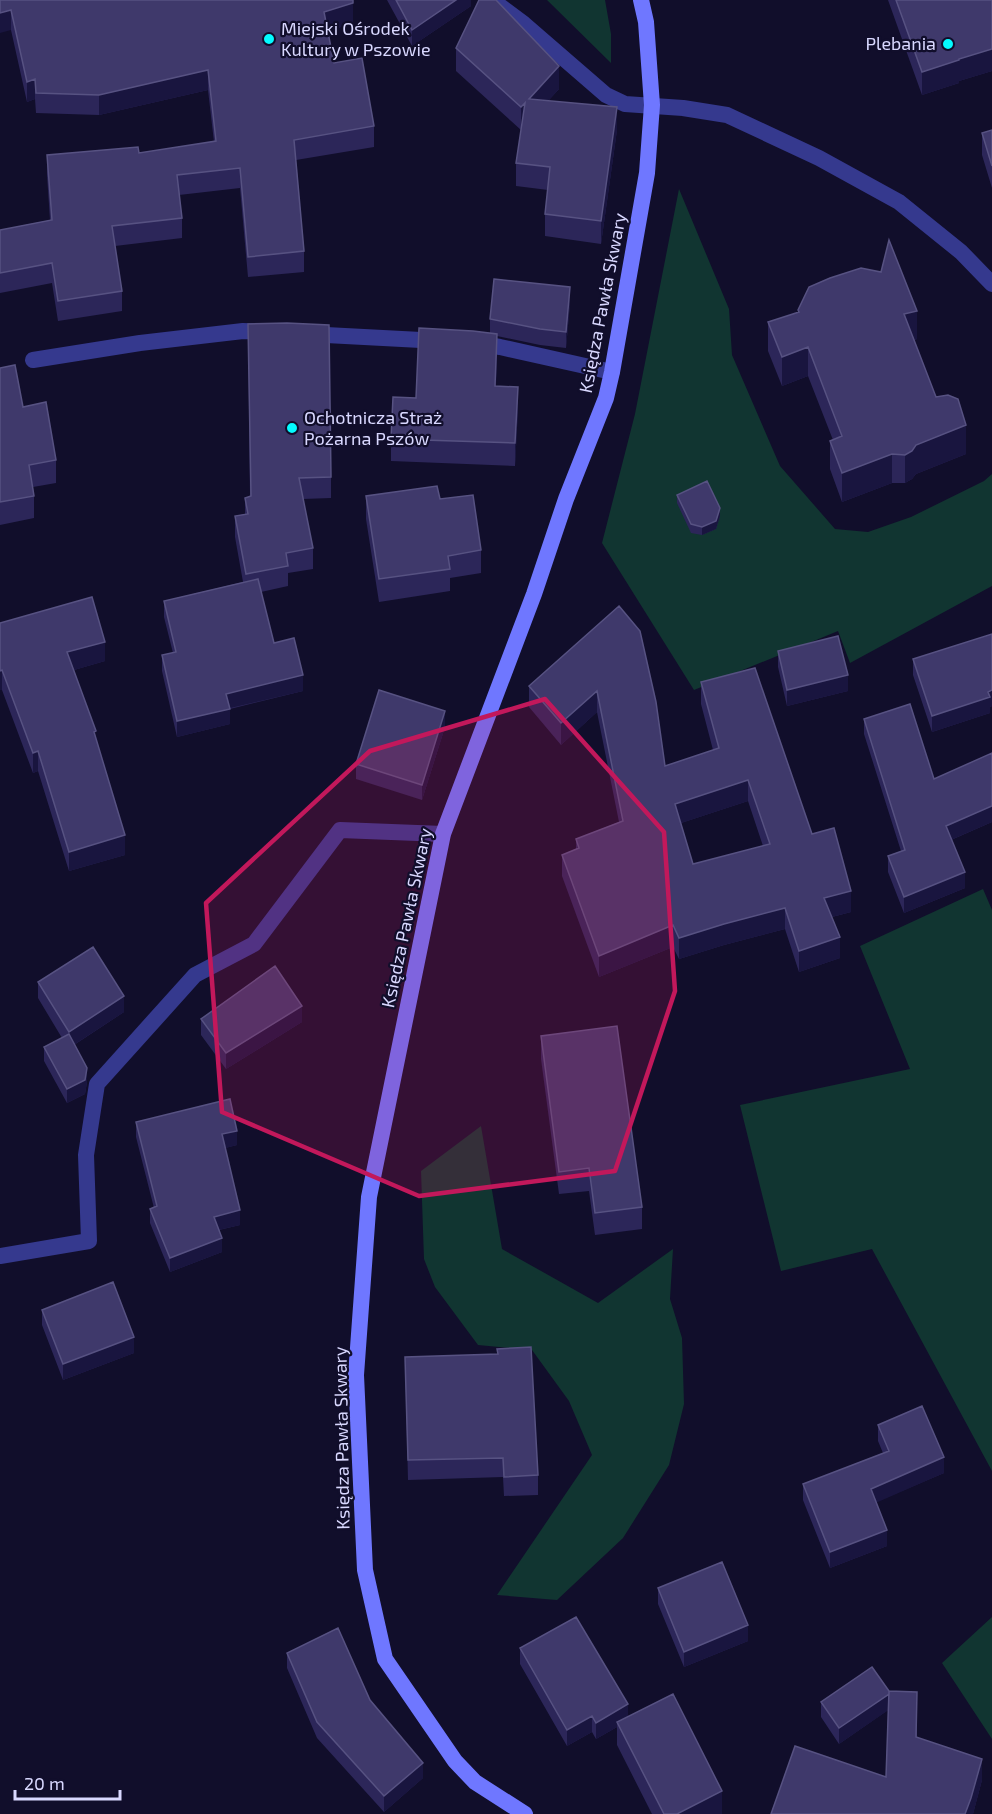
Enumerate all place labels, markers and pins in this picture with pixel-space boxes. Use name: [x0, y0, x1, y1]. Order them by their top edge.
place label: Miejski Ośrodek Kultury w Pszowie: [281, 17, 431, 60]
marker: Miejski Ośrodek Kultury w Pszowie: [262, 32, 276, 46]
place label: Plebania: [865, 32, 936, 54]
marker: Plebania: [941, 37, 955, 51]
place label: Ochotnicza Straż Pożarna Pszów: [304, 406, 442, 449]
marker: Ochotnicza Straż Pożarna Pszów: [285, 421, 299, 435]

